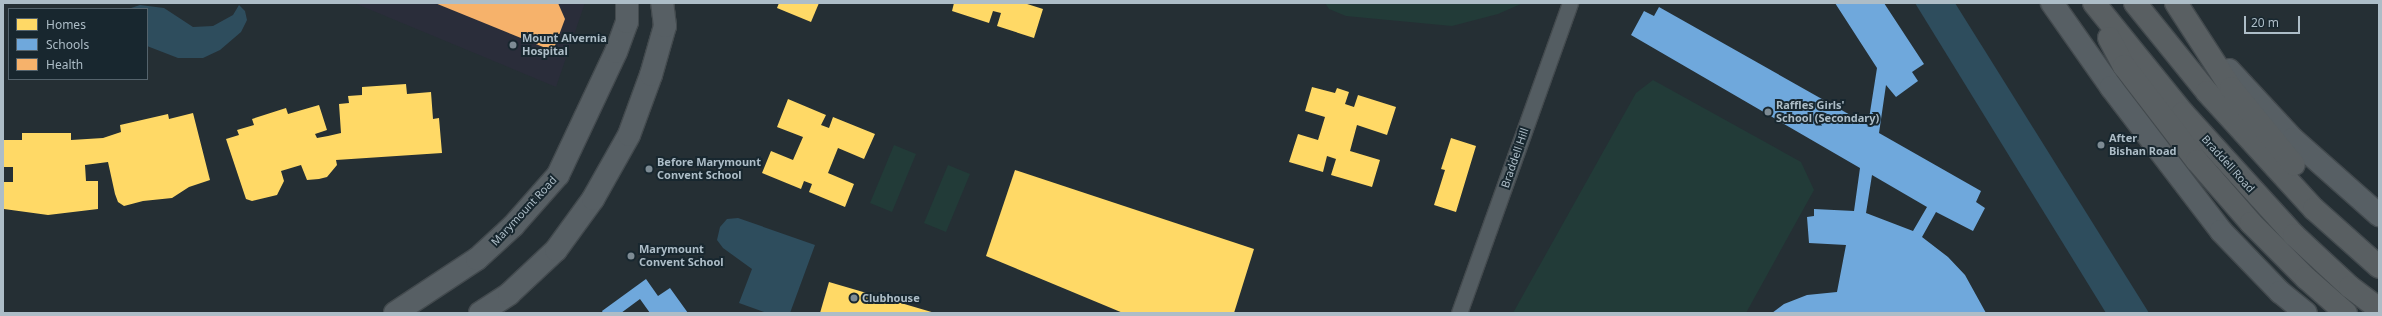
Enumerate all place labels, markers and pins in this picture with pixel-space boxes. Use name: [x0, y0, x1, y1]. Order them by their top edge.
place label: Mount Alvernia Hospital: [522, 32, 607, 58]
marker: Mount Alvernia Hospital: [507, 39, 519, 51]
place label: Raffles Girls' School (Secondary): [1776, 99, 1879, 125]
marker: Raffles Girls' School (Secondary): [1763, 107, 1773, 117]
place label: After Bishan Road: [2109, 132, 2177, 158]
marker: After Bishan Road: [2096, 140, 2106, 150]
place label: Before Marymount Convent School: [657, 156, 761, 182]
marker: Before Marymount Convent School: [644, 164, 654, 174]
place label: Marymount Convent School: [639, 243, 724, 269]
marker: Marymount Convent School: [626, 251, 636, 261]
place label: Clubhouse: [862, 291, 920, 305]
marker: Clubhouse: [849, 293, 859, 303]

